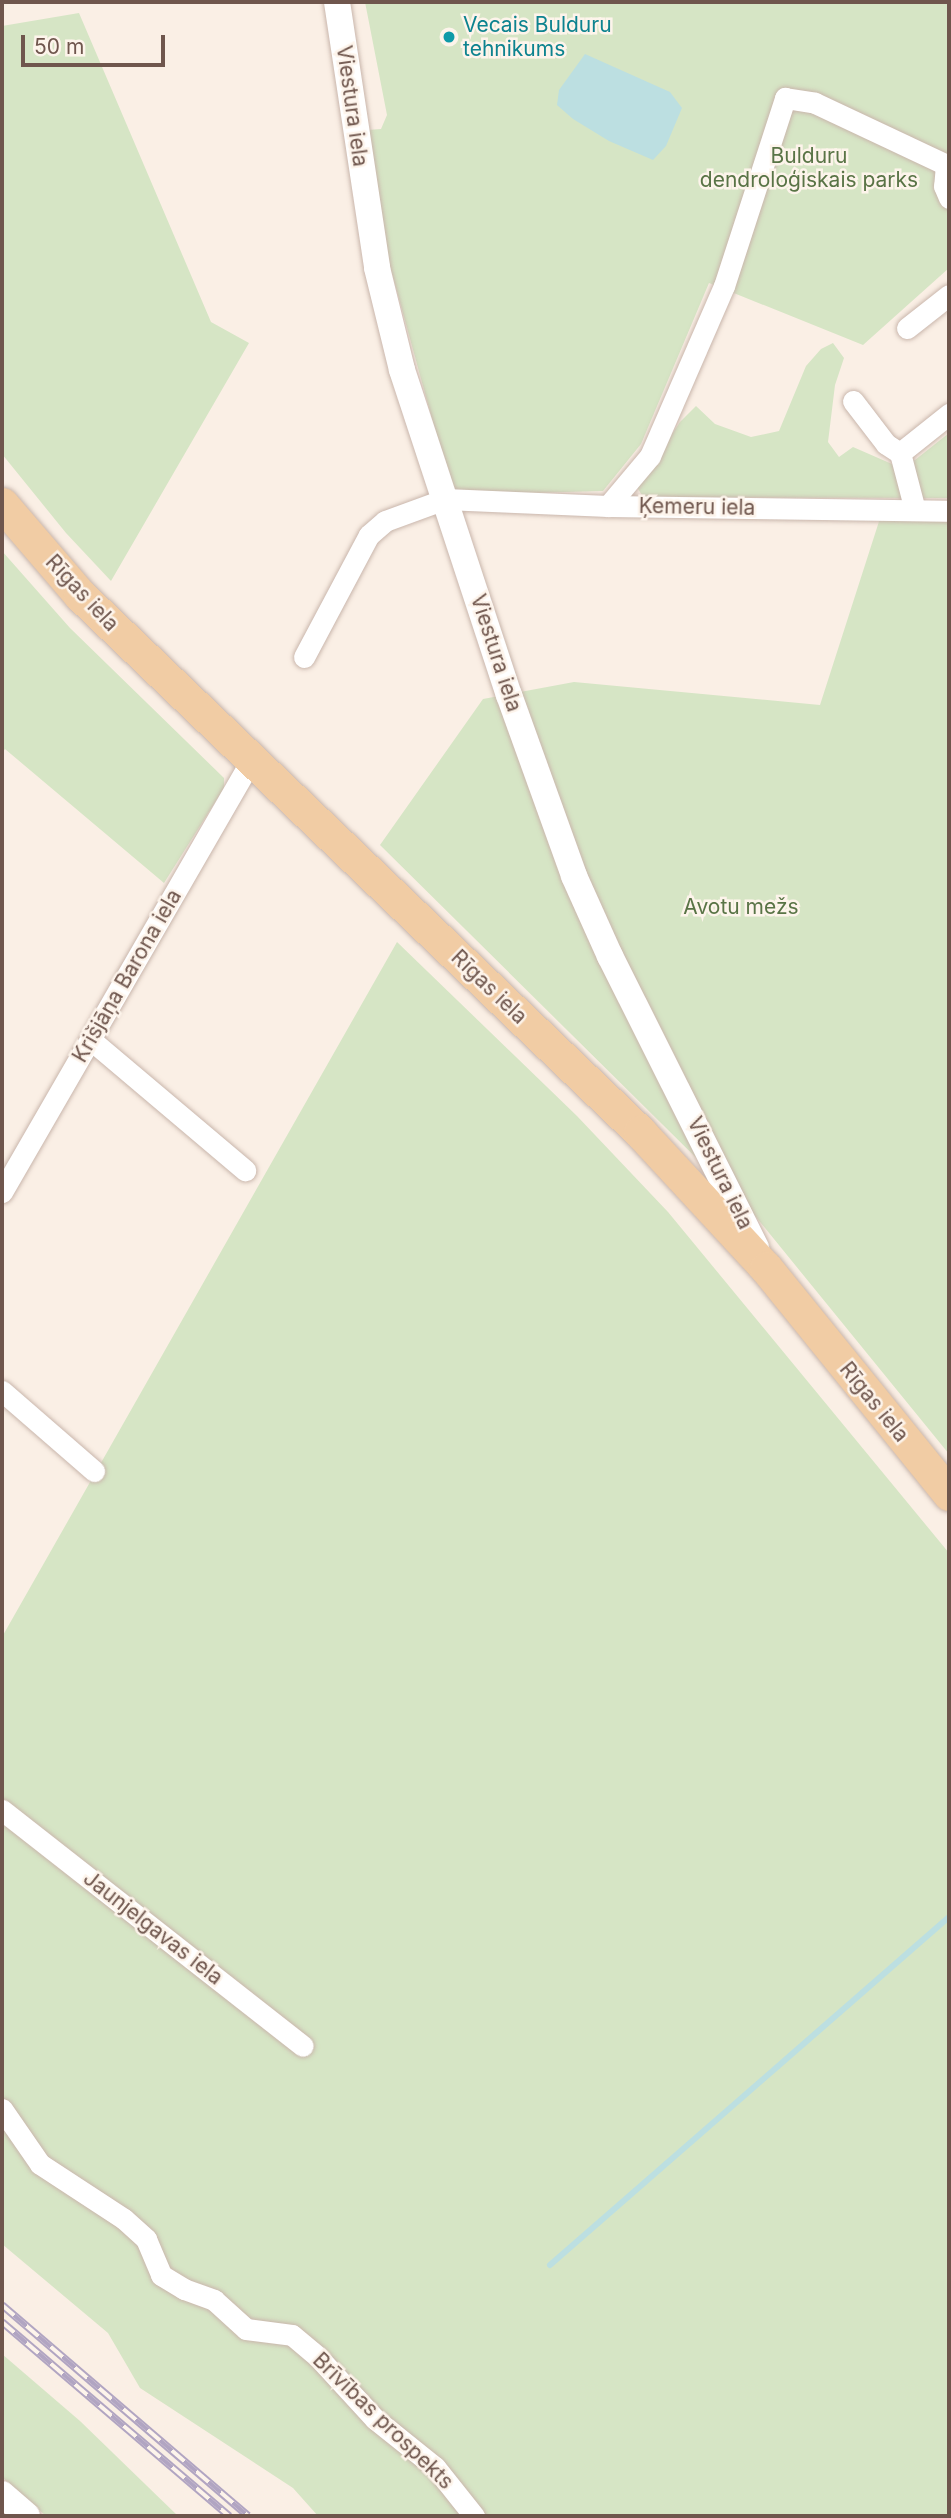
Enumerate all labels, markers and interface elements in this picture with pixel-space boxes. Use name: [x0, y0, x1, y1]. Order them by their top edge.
place label: Vecais Bulduru tehnikums: [463, 12, 612, 62]
scale bar: [24, 21, 168, 65]
marker: Vecais Bulduru tehnikums: [441, 29, 457, 45]
text: 50 m: [34, 34, 84, 59]
street label: Viestura iela: [331, 44, 373, 168]
park label: Bulduru dendroloģiskais parks: [700, 143, 918, 193]
street label: Ķemeru iela: [638, 493, 756, 521]
street label: Rīgas iela: [40, 550, 124, 636]
street label: Viestura iela: [465, 591, 527, 715]
street label: Krišjāņa Barona iela: [67, 885, 187, 1067]
park label: Avotu mežs: [683, 894, 799, 920]
street label: Rīgas iela: [446, 945, 532, 1029]
street label: Viestura iela: [682, 1113, 758, 1233]
street label: Rīgas iela: [834, 1357, 914, 1447]
street label: Jaunjelgavas iela: [78, 1866, 228, 1990]
street label: Brīvības prospekts: [308, 2348, 458, 2494]

